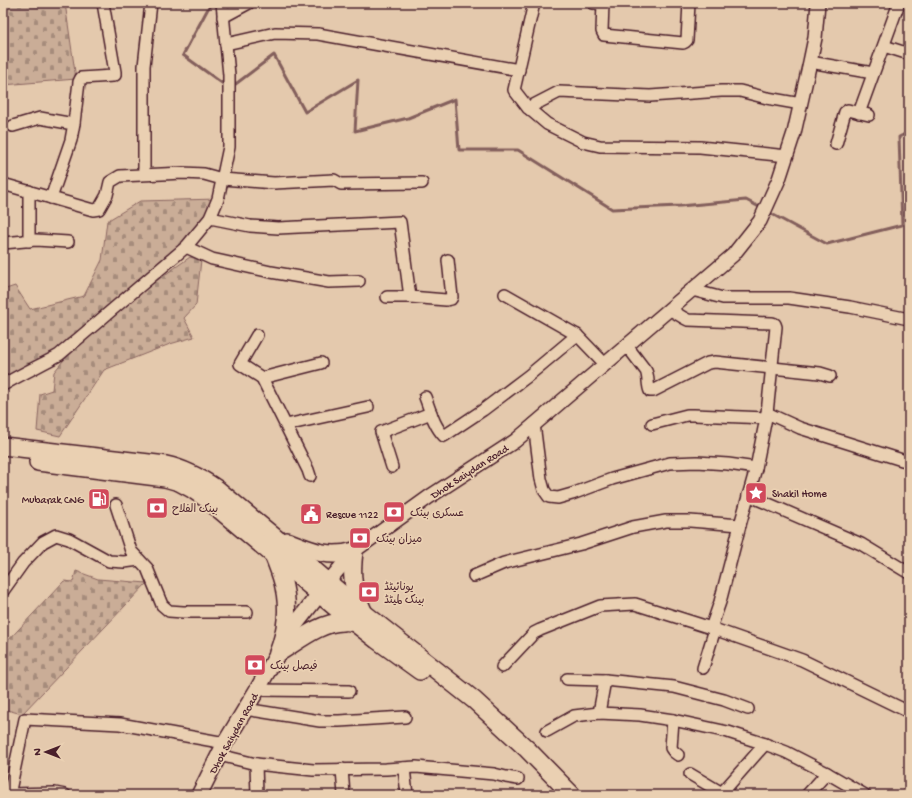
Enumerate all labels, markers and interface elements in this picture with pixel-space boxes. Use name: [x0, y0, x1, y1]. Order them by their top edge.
street label: Dhok Saiydan Road: [428, 442, 512, 503]
place icon: Shakil Home: [743, 480, 769, 506]
fuel station icon: Mubarak CNG: [86, 486, 112, 512]
place label: Shakil Home: [772, 489, 827, 501]
place label: Mubarak CNG: [22, 495, 85, 507]
bank icon: بینک الفلاح: [144, 495, 170, 521]
bank icon: عسکری بینک: [381, 499, 407, 525]
public building icon: Rescue 1122: [298, 501, 324, 527]
place label: بینک الفلاح: [172, 503, 218, 516]
place label: عسکری بینک: [410, 507, 464, 520]
place label: Rescue 1122: [326, 510, 379, 522]
bank icon: میزان بینک: [347, 525, 373, 551]
place label: میزان بینک: [376, 533, 422, 546]
bank icon: یونائیٹڈ بینک لمیٹڈ: [356, 579, 382, 605]
place label: یونائیٹڈ بینک لمیٹڈ: [384, 581, 424, 607]
bank icon: فیصل بینک: [242, 652, 268, 678]
place label: فیصل بینک: [270, 660, 318, 673]
street label: Dhok Saiydan Road: [207, 690, 262, 777]
north arrow: [26, 732, 66, 772]
text: N: [32, 748, 44, 756]

